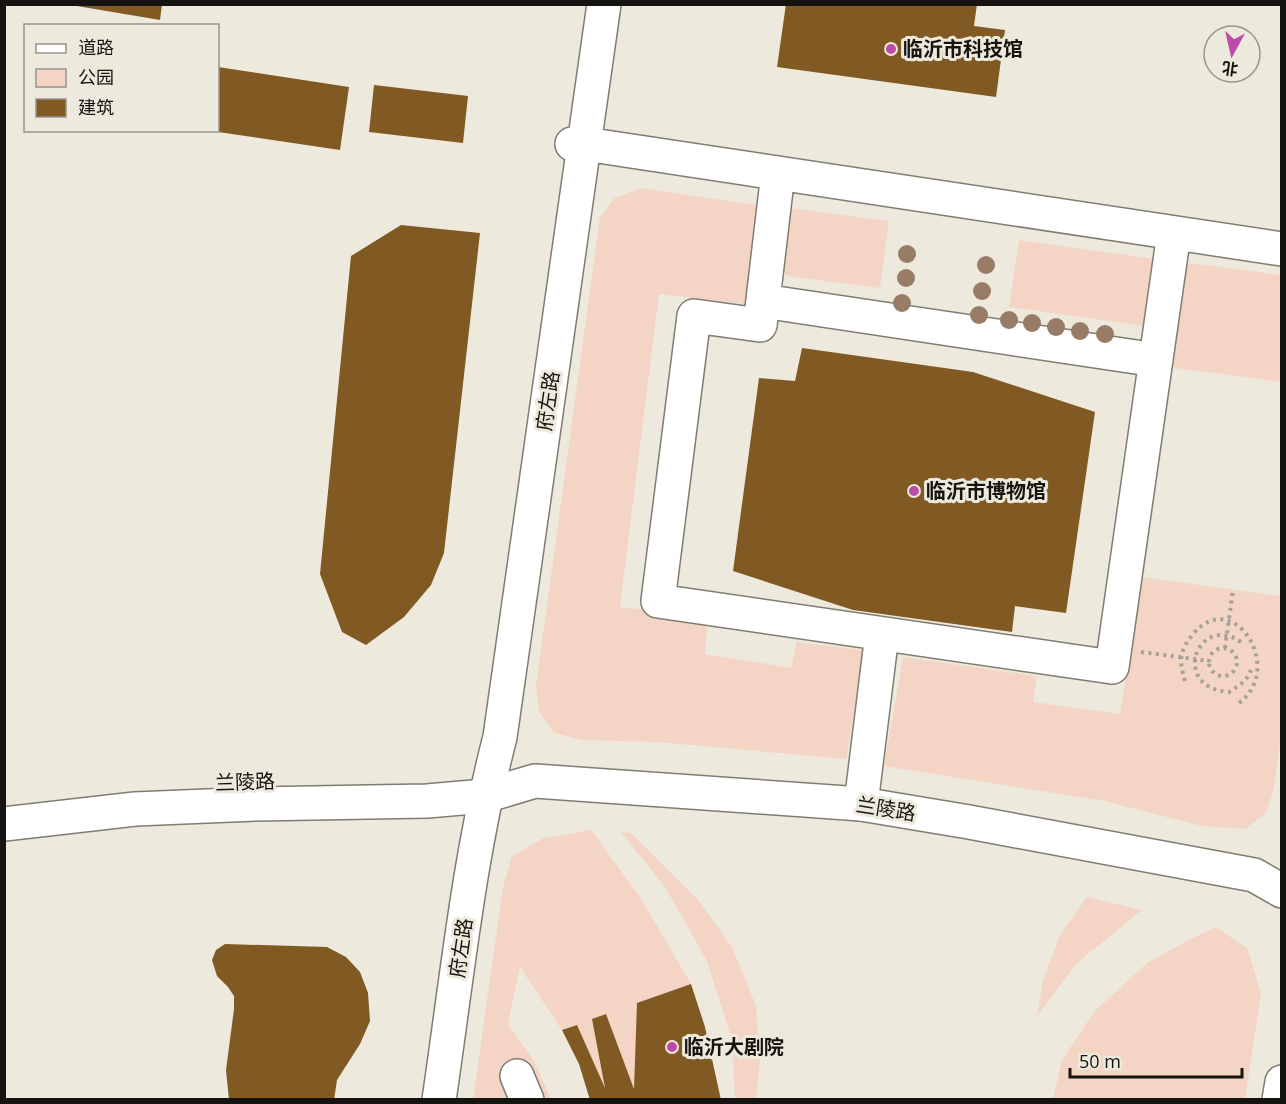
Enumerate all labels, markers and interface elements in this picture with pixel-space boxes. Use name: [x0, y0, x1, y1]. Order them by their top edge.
legend: [24, 24, 219, 132]
north arrow: [1202, 24, 1262, 84]
text: 道路: [78, 35, 114, 59]
place label: 临沂市科技馆: [903, 35, 1023, 62]
marker: 临沂市科技馆: [884, 42, 898, 56]
text: 北: [1220, 57, 1239, 81]
text: 公园: [78, 65, 114, 89]
text: 建筑: [78, 95, 114, 119]
street label: 府左路: [530, 369, 565, 433]
place label: 临沂市博物馆: [926, 477, 1046, 504]
marker: 临沂市博物馆: [907, 484, 921, 498]
street label: 兰陵路: [215, 767, 275, 796]
street label: 兰陵路: [854, 790, 918, 827]
street label: 府左路: [443, 916, 478, 980]
place label: 临沂大剧院: [684, 1033, 784, 1060]
marker: 临沂大剧院: [665, 1040, 679, 1054]
scale bar: [1070, 1041, 1242, 1079]
text: 50 m: [1079, 1049, 1121, 1073]

